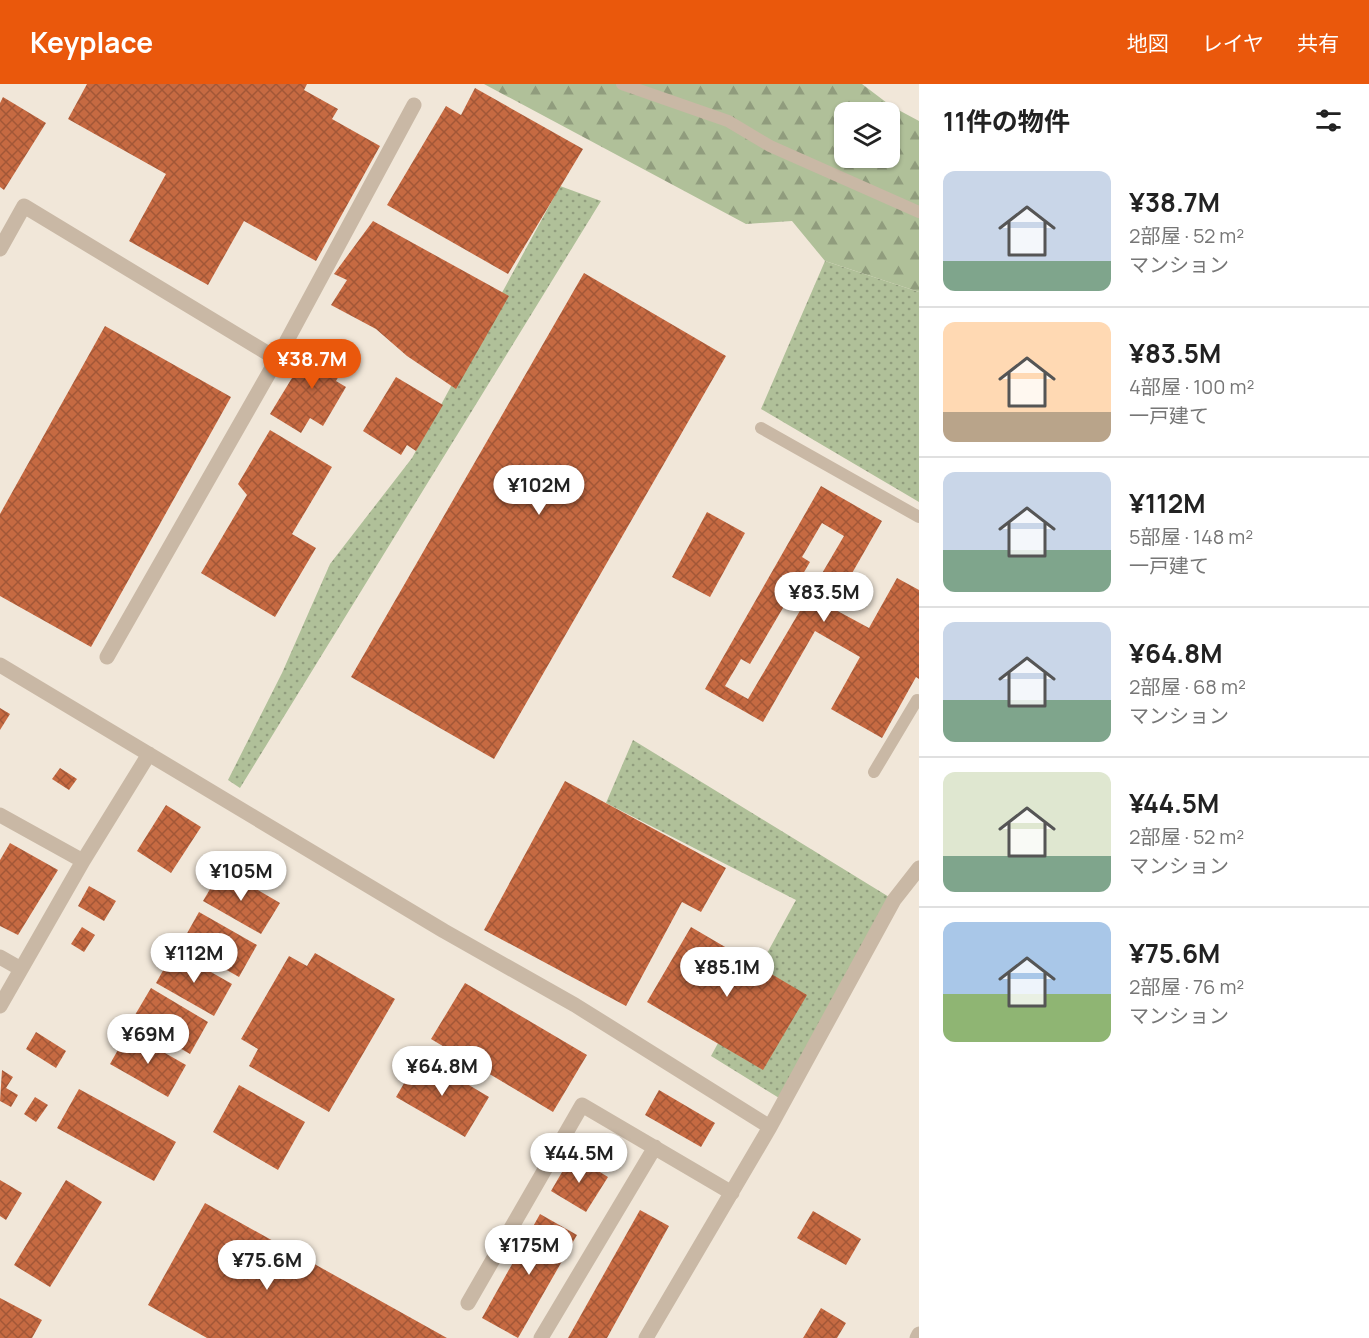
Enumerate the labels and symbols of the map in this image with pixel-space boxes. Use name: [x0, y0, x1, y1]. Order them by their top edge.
pin: ¥38.7M: [263, 339, 361, 390]
pin: ¥102M: [497, 465, 581, 516]
pin: ¥83.5M: [775, 572, 873, 623]
pin: ¥105M: [199, 851, 283, 902]
pin: ¥112M: [152, 933, 236, 984]
pin: ¥85.1M: [678, 947, 776, 998]
pin: ¥69M: [112, 1014, 184, 1065]
pin: ¥64.8M: [393, 1046, 491, 1097]
pin: ¥44.5M: [530, 1133, 628, 1184]
pin: ¥175M: [487, 1225, 571, 1276]
pin: ¥75.6M: [218, 1240, 316, 1291]

